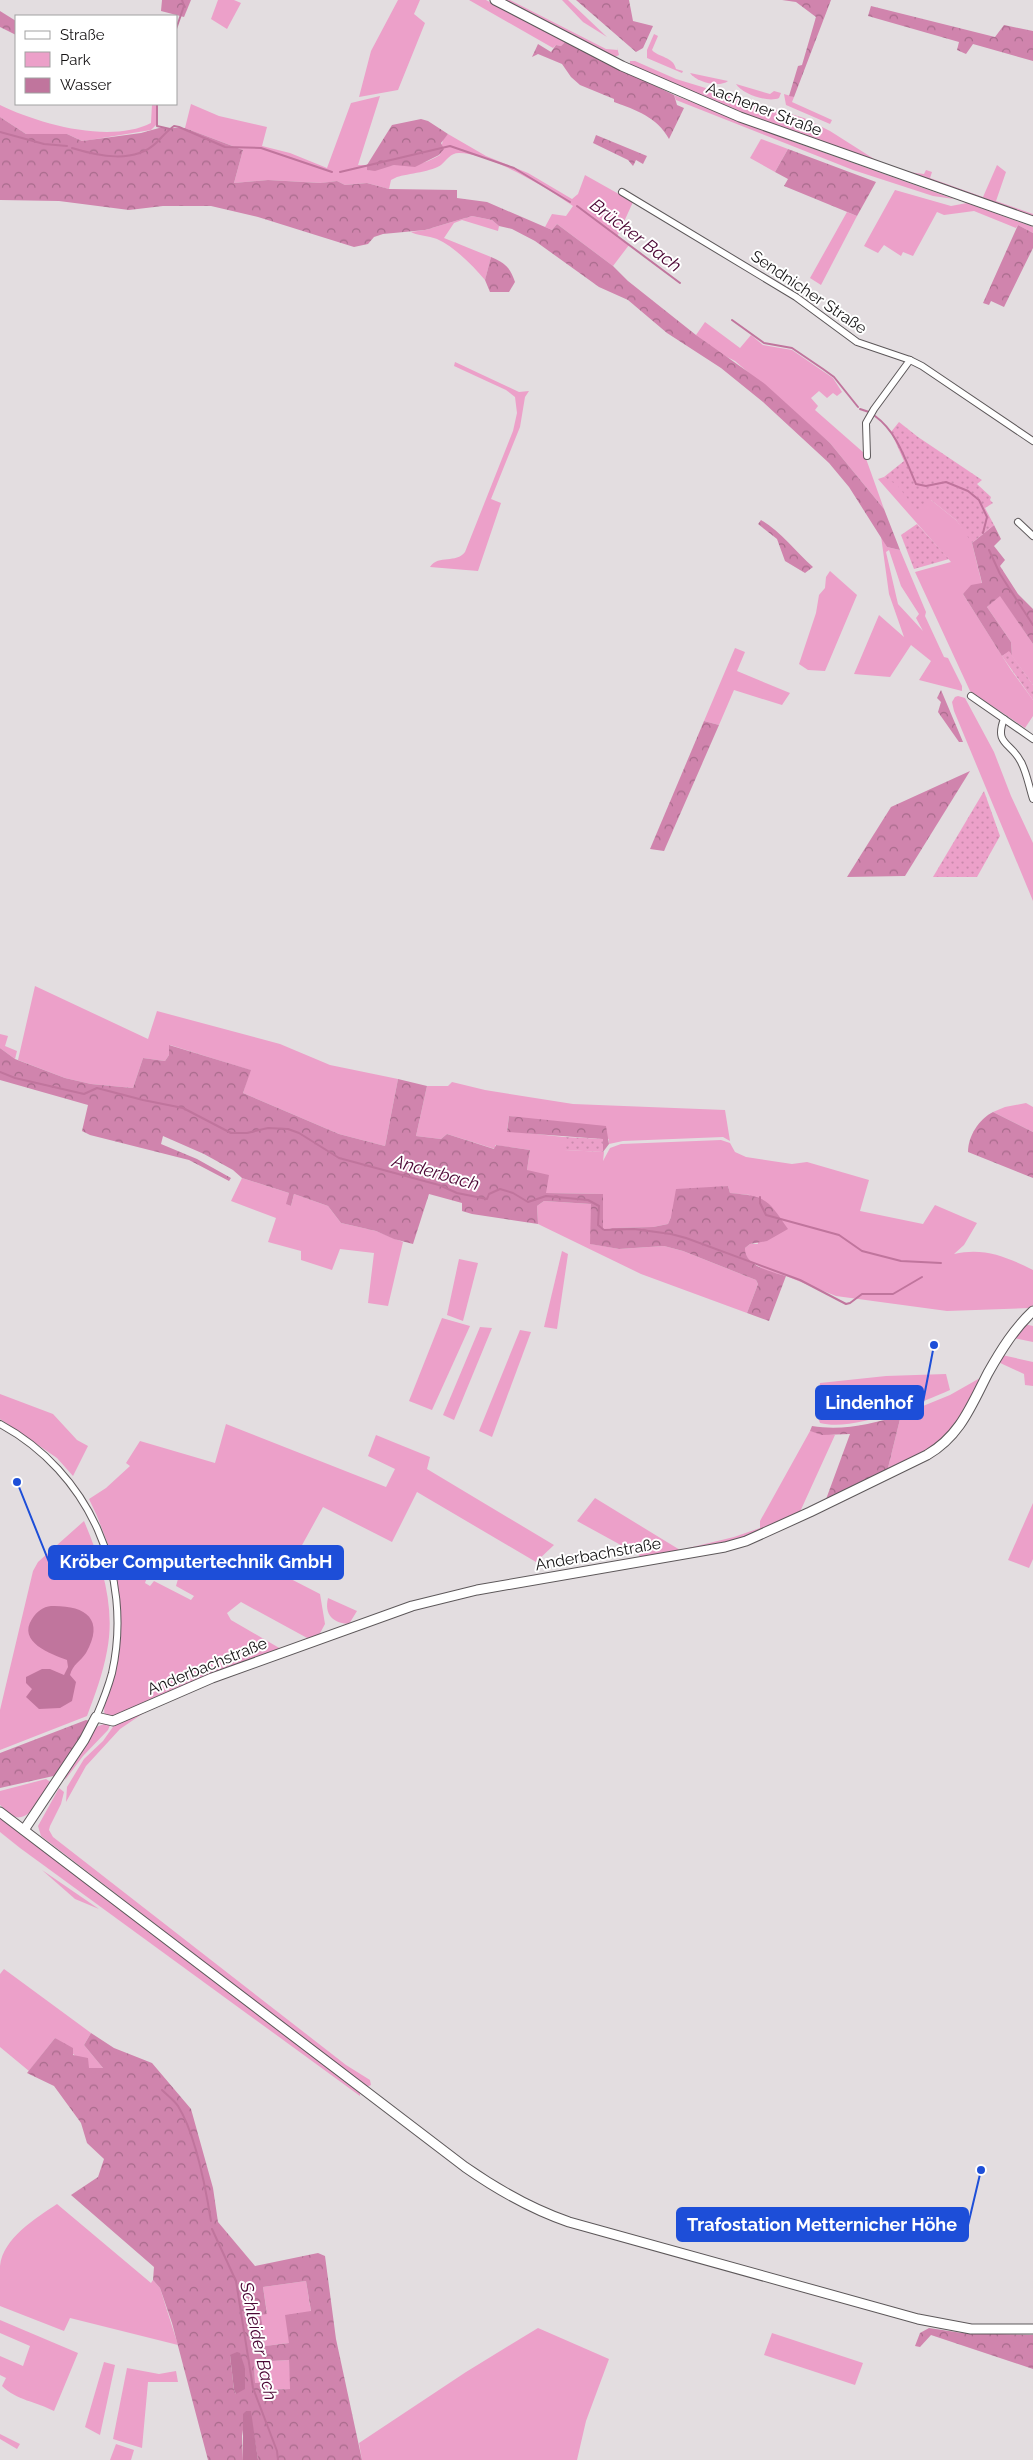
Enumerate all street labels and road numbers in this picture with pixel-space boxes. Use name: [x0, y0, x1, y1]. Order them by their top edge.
street label: Aachener Straße: [703, 78, 825, 140]
street label: Sendnicher Straße: [748, 246, 870, 338]
street label: Anderbachstraße: [534, 1534, 662, 1574]
street label: Anderbachstraße: [144, 1633, 270, 1699]

